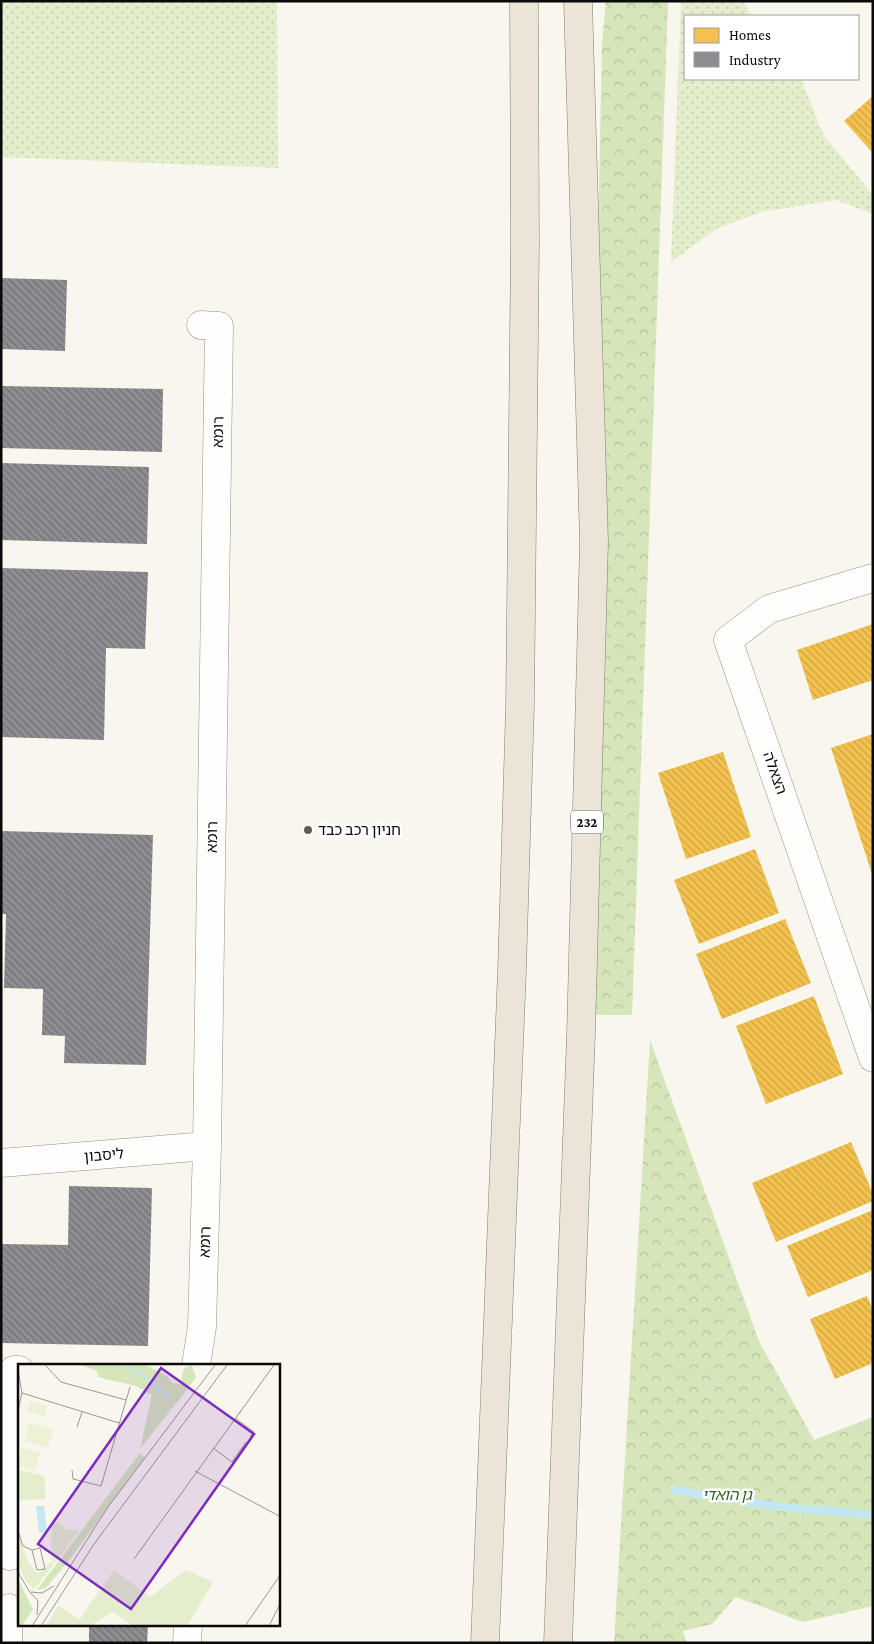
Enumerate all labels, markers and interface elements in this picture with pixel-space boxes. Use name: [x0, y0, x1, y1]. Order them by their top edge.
legend: [684, 15, 859, 80]
text: Homes: [729, 27, 771, 43]
text: Industry: [729, 52, 781, 69]
street label: רומא: [210, 416, 226, 448]
street label: הצאלה: [760, 750, 790, 796]
road number: 232: [571, 810, 603, 834]
street label: רומא: [204, 821, 220, 853]
place label: חניון רכב כבד: [318, 822, 401, 838]
marker: חניון רכב כבד: [302, 824, 314, 836]
street label: ליסבון: [83, 1145, 125, 1165]
street label: רומא: [196, 1226, 214, 1258]
inset map: [18, 1364, 280, 1626]
park label: גן הואדי: [702, 1487, 753, 1503]

